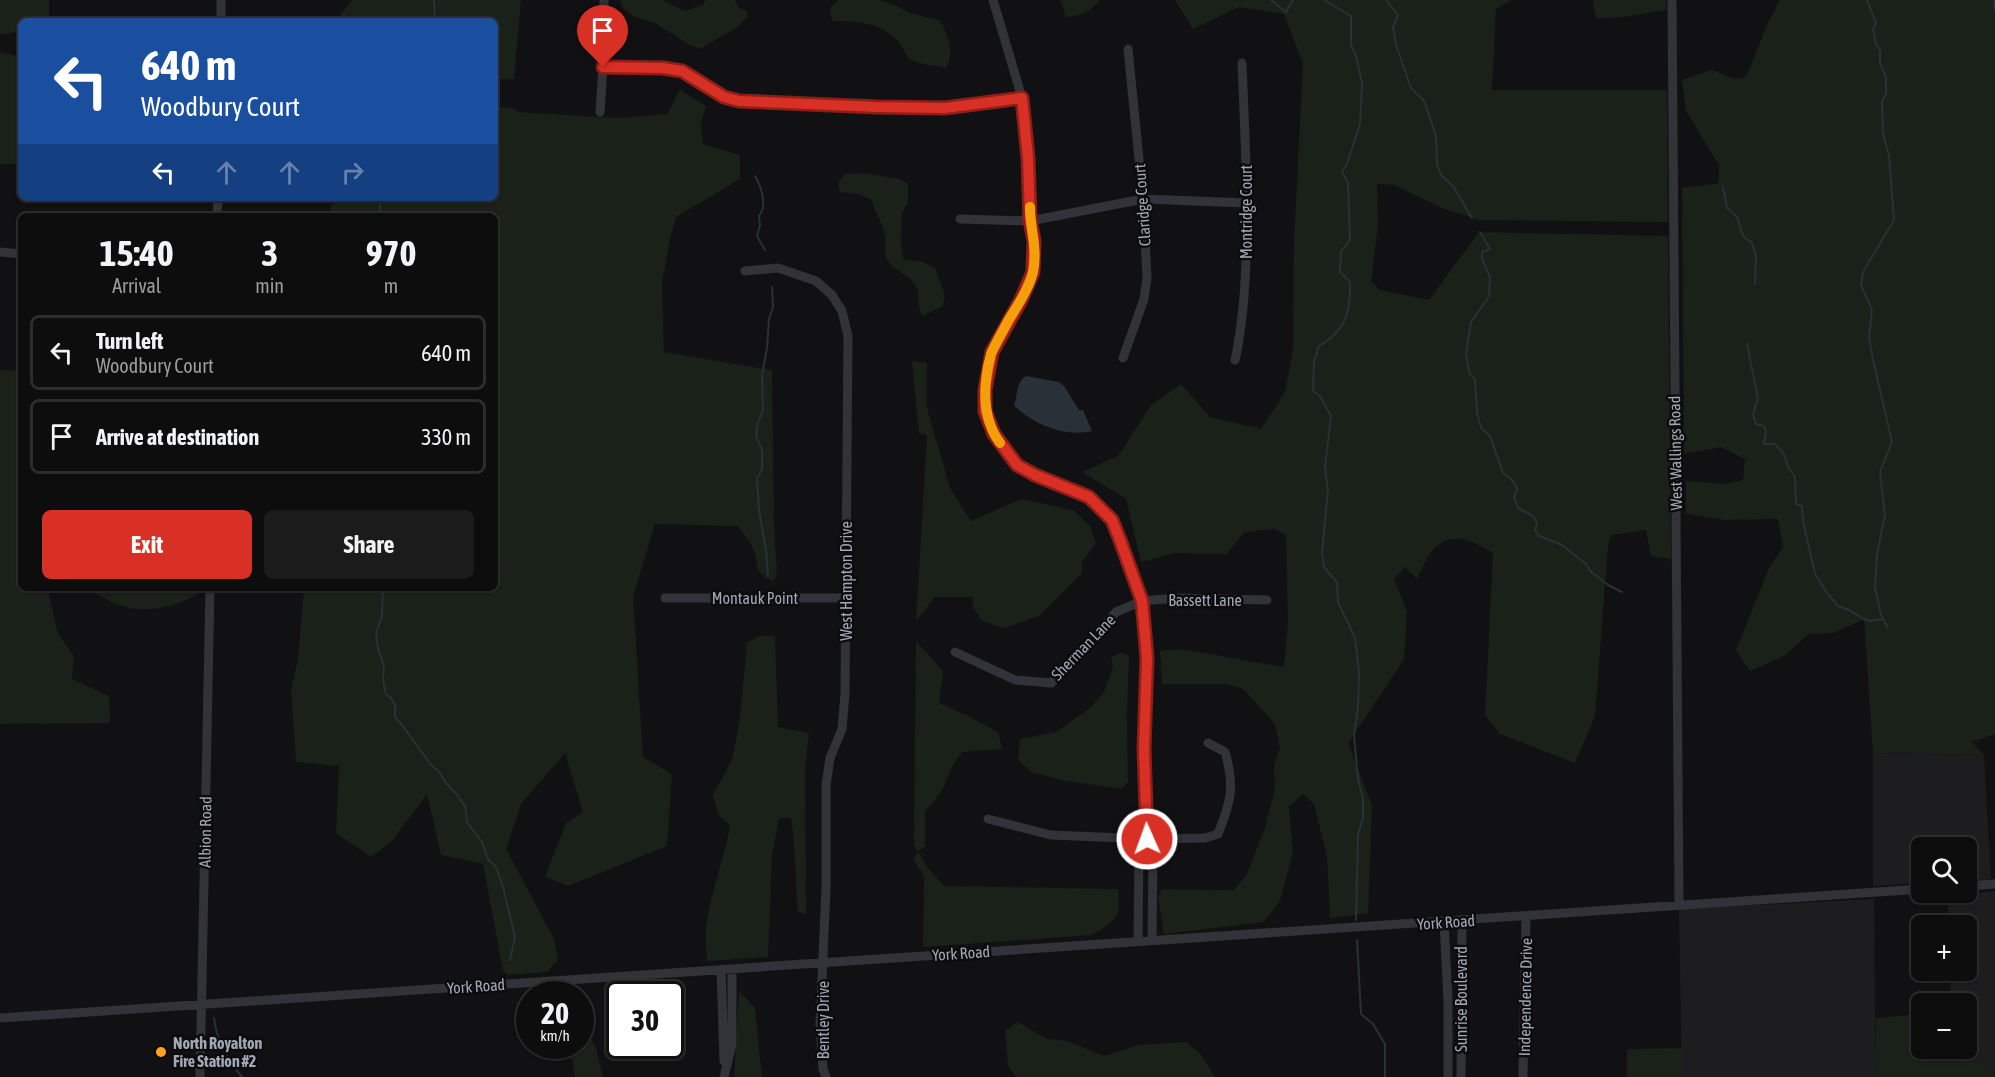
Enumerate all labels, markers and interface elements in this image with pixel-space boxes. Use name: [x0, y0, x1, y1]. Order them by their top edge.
pin: [577, 5, 628, 67]
icon: arrive: [586, 14, 619, 47]
text: 640 m: [141, 41, 236, 89]
icon: left: [42, 42, 120, 120]
text: Woodbury Court: [141, 91, 300, 122]
icon: left: [147, 156, 180, 189]
icon: ahead: [210, 156, 243, 189]
icon: ahead: [273, 156, 306, 189]
icon: right: [336, 156, 369, 189]
street label: Claridge Court: [1130, 163, 1155, 247]
street label: Montridge Court: [1237, 165, 1256, 259]
text: 15:40: [100, 232, 174, 274]
text: 3: [261, 232, 278, 274]
text: 970: [366, 232, 416, 274]
text: Arrival: [112, 274, 161, 297]
text: min: [255, 274, 284, 297]
text: m: [384, 274, 398, 297]
text: Turn left: [96, 328, 163, 354]
icon: left: [45, 336, 78, 369]
text: 640 m: [421, 340, 471, 366]
text: Woodbury Court: [96, 354, 214, 377]
street label: West Wallings Road: [1665, 396, 1686, 510]
icon: arrive: [45, 420, 78, 453]
text: Arrive at destination: [96, 424, 259, 450]
text: 330 m: [421, 424, 471, 450]
button: Exit: [42, 510, 252, 579]
button: Share: [264, 510, 474, 579]
street label: West Hampton Drive: [837, 521, 856, 641]
street label: Montauk Point: [712, 589, 799, 607]
street label: Bassett Lane: [1168, 591, 1242, 609]
street label: Sherman Lane: [1047, 611, 1119, 683]
street label: Albion Road: [195, 796, 215, 868]
position arrow: [1115, 807, 1179, 871]
map controls: [1911, 837, 1977, 1059]
button: search: [1911, 837, 1977, 903]
street label: York Road: [1416, 911, 1476, 933]
button: +: [1911, 915, 1977, 981]
street label: Independence Drive: [1515, 938, 1536, 1056]
street label: York Road: [931, 942, 991, 964]
street label: Sunrise Boulevard: [1452, 946, 1470, 1052]
street label: York Road: [446, 975, 506, 997]
speed limit sign: 30: [606, 981, 684, 1059]
street label: Bentley Drive: [814, 981, 833, 1059]
button: −: [1911, 993, 1977, 1059]
text: 20: [541, 996, 569, 1030]
text: km/h: [540, 1027, 570, 1044]
place label: North Royalton Fire Station #2: [173, 1034, 263, 1070]
marker: North Royalton Fire Station #2: [154, 1045, 168, 1059]

